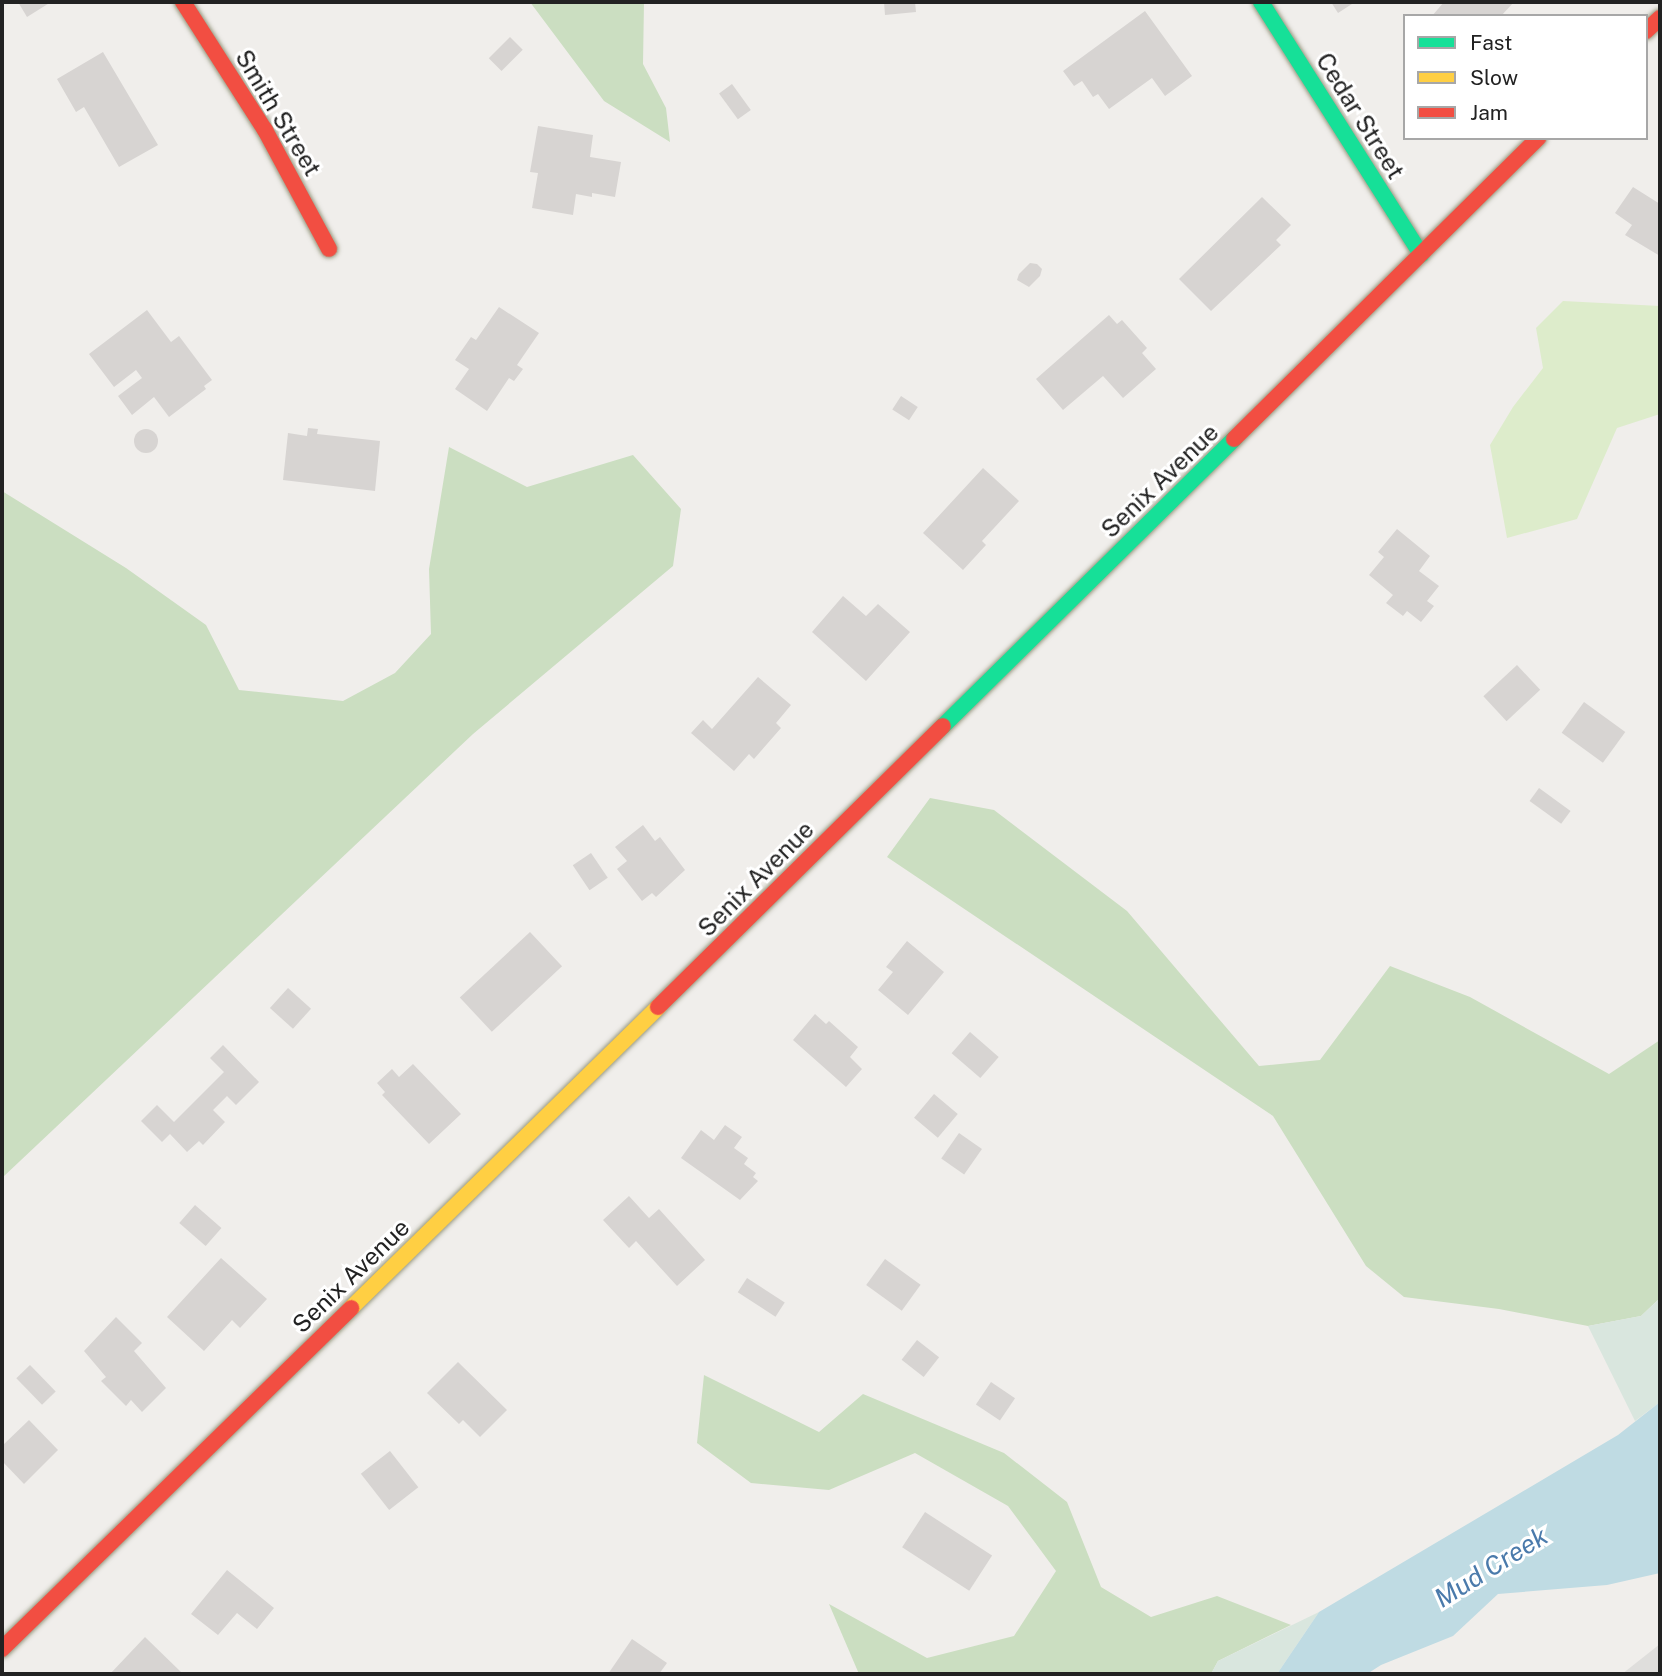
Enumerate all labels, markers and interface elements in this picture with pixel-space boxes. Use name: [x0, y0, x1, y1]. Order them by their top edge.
legend: [1403, 14, 1648, 140]
text: Fast: [1470, 30, 1512, 55]
street label: Smith Street: [229, 45, 327, 181]
street label: Cedar Street: [1310, 48, 1410, 184]
text: Slow: [1470, 65, 1518, 90]
text: Jam: [1470, 100, 1508, 125]
street label: Senix Avenue: [1096, 418, 1224, 544]
street label: Senix Avenue: [692, 815, 820, 943]
street label: Senix Avenue: [287, 1213, 415, 1339]
water label: Mud Creek: [1429, 1520, 1553, 1614]

